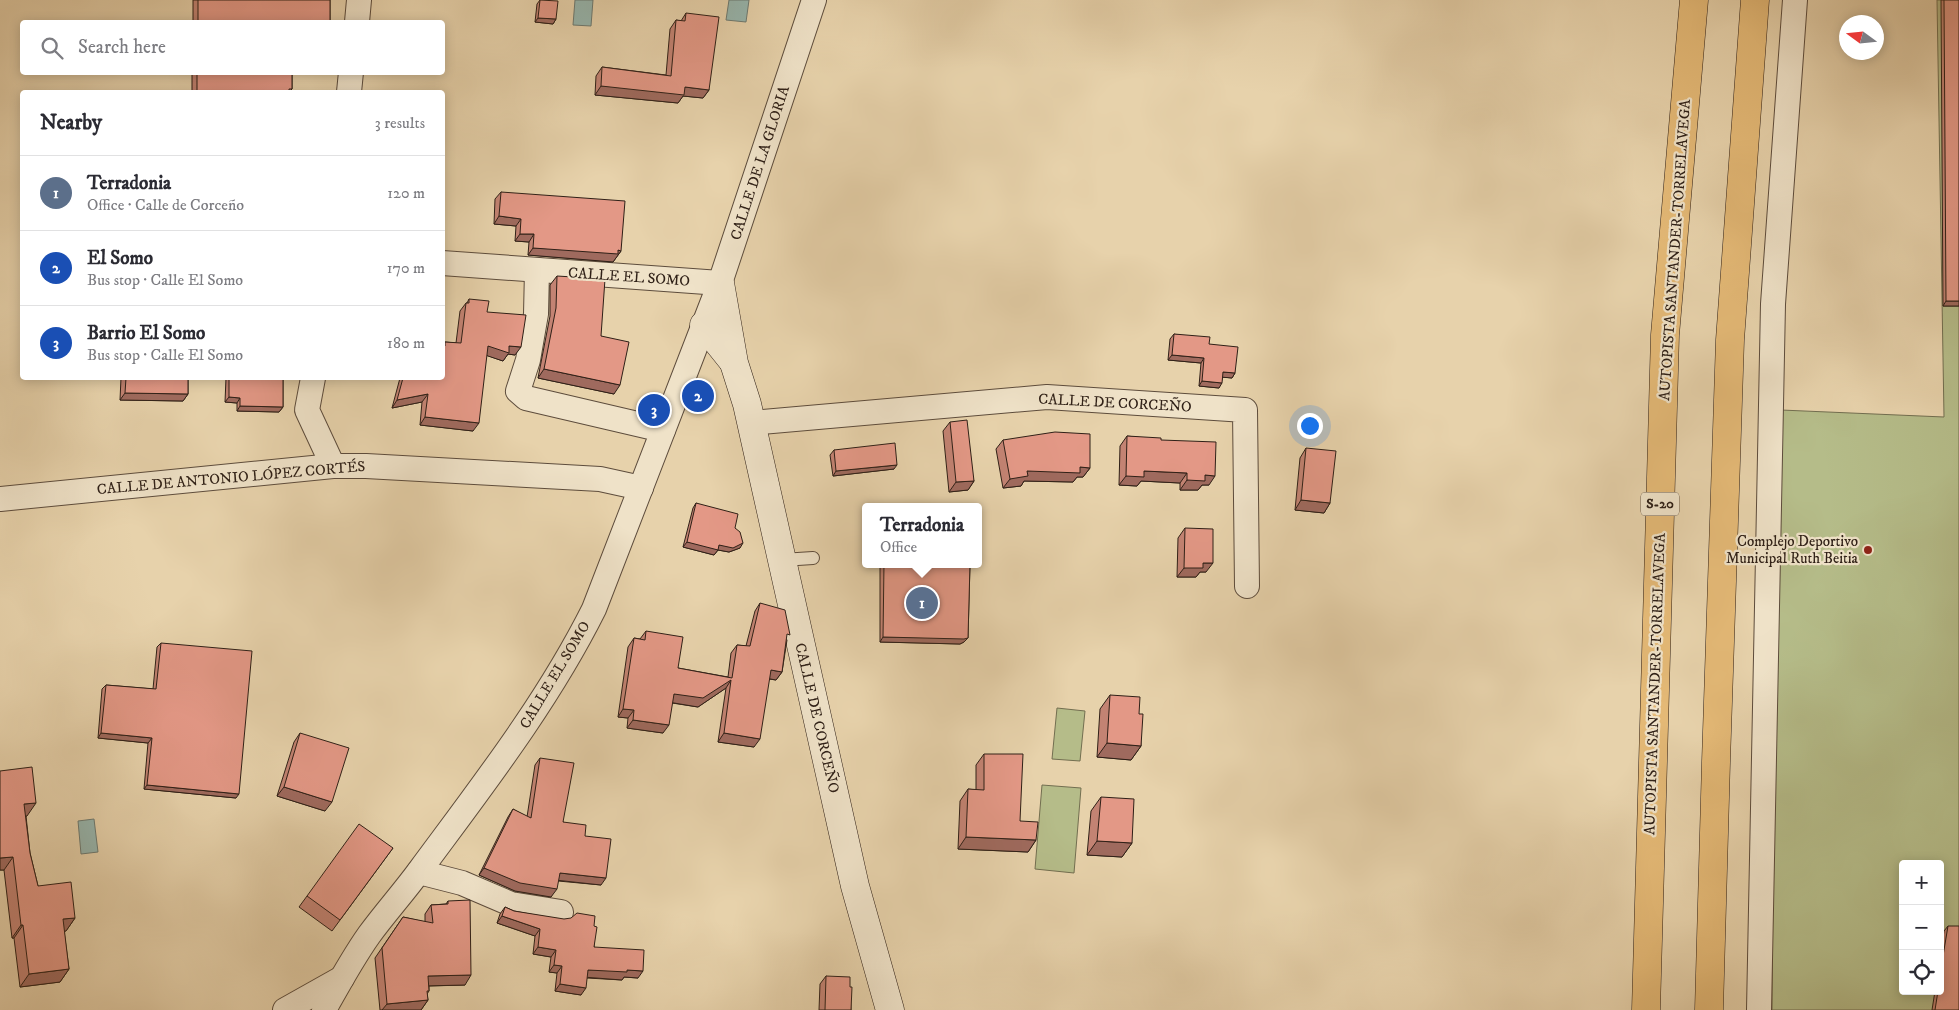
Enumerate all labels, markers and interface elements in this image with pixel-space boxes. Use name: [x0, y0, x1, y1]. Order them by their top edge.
north arrow: [1839, 15, 1884, 60]
search box: [20, 20, 445, 75]
icon: search: [38, 34, 66, 62]
text: Search here: [78, 36, 166, 59]
street label: CALLE DE LA GLORIA: [726, 83, 794, 243]
street label: AUTOPISTA SANTANDER-TORRELAVEGA: [1655, 98, 1695, 401]
text: Nearby: [40, 110, 102, 136]
text: 3 results: [375, 113, 425, 133]
text: Terradonia: [87, 172, 171, 195]
text: 1: [53, 183, 59, 203]
text: 120 m: [387, 183, 425, 203]
text: Office · Calle de Corceño: [87, 195, 244, 215]
text: El Somo: [87, 247, 153, 270]
text: 2: [52, 258, 60, 278]
text: 170 m: [387, 258, 425, 278]
street label: CALLE EL SOMO: [567, 263, 691, 291]
text: Bus stop · Calle El Somo: [87, 270, 243, 290]
text: Barrio El Somo: [87, 322, 205, 345]
text: 3: [53, 333, 59, 353]
text: 180 m: [387, 333, 425, 353]
text: Bus stop · Calle El Somo: [87, 345, 243, 365]
pin: 2: [682, 377, 714, 415]
street label: CALLE DE CORCEÑO: [1038, 388, 1192, 417]
pin: 3: [638, 391, 670, 429]
your location: [1297, 413, 1323, 439]
street label: CALLE DE ANTONIO LÓPEZ CORTÉS: [96, 457, 366, 499]
road number: S-20: [1641, 492, 1679, 516]
popup: [862, 503, 982, 568]
text: Terradonia: [880, 514, 964, 537]
street label: AUTOPISTA SANTANDER-TORRELAVEGA: [1640, 532, 1670, 835]
place label: Complejo Deportivo Municipal Ruth Beitia: [1726, 532, 1859, 568]
text: Office: [880, 537, 917, 557]
marker: Complejo Deportivo Municipal Ruth Beitia: [1862, 544, 1874, 556]
pin: 1: [906, 584, 938, 622]
street label: CALLE EL SOMO: [515, 618, 595, 732]
street label: CALLE DE CORCEÑO: [790, 641, 844, 795]
map controls: [1899, 860, 1944, 995]
button: +: [1899, 860, 1944, 905]
button: −: [1899, 905, 1944, 950]
button: locate: [1899, 950, 1944, 995]

